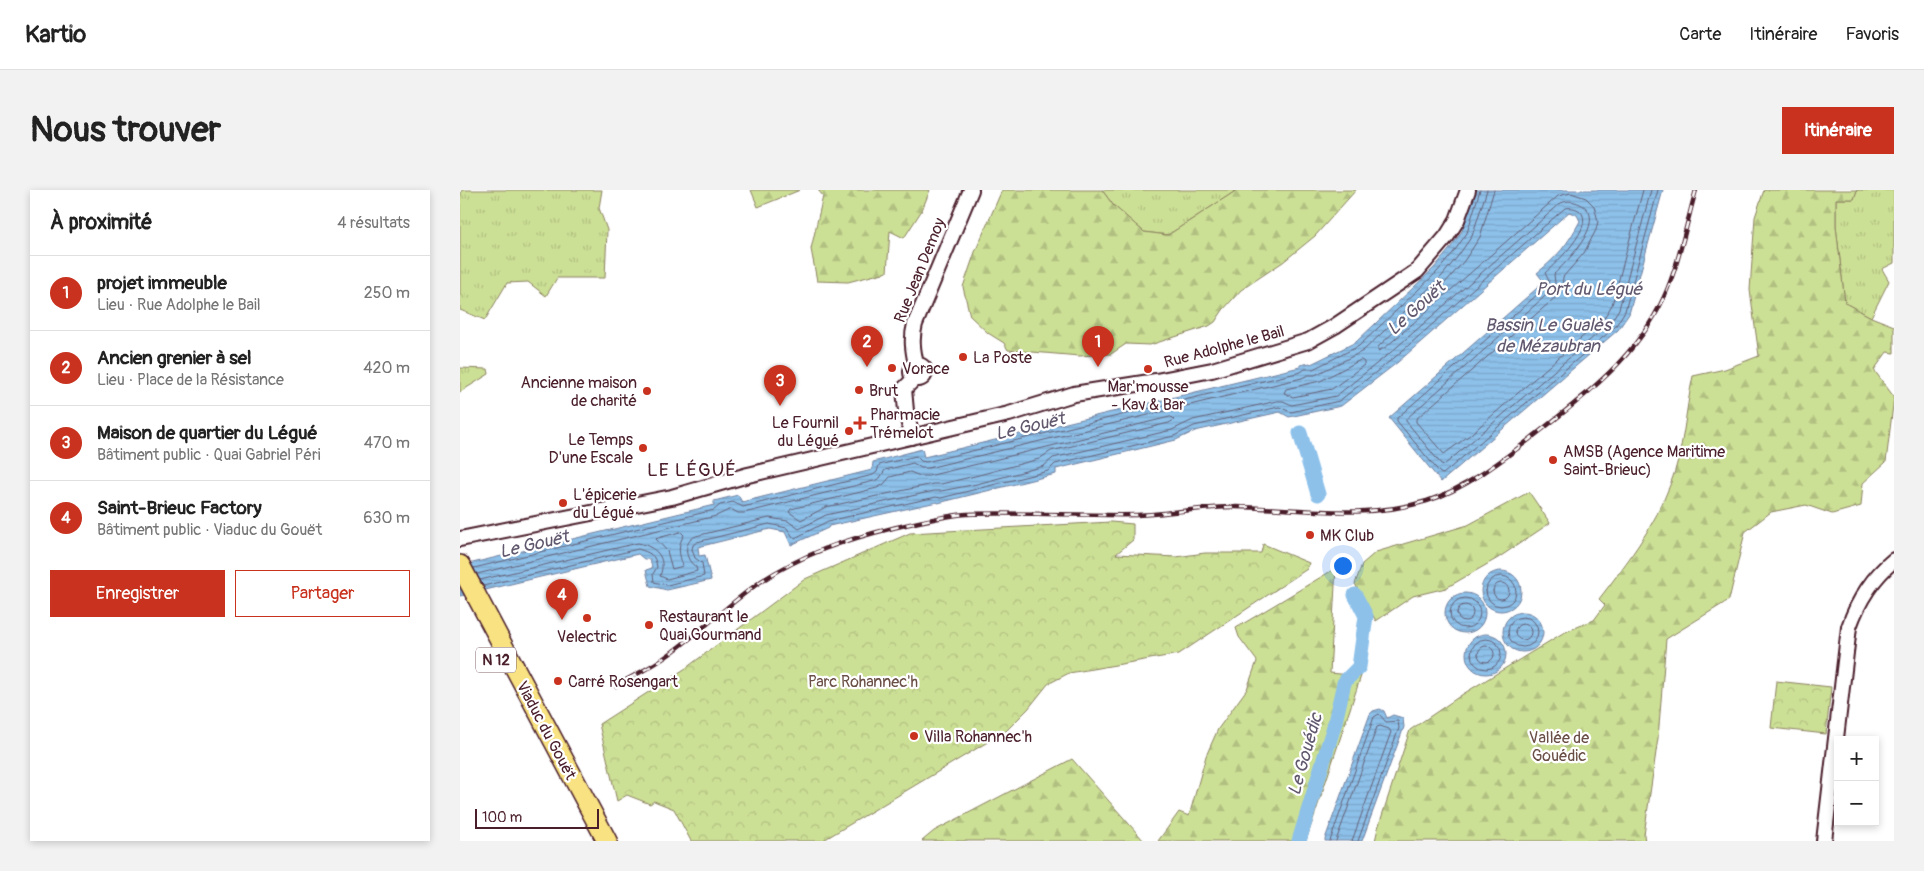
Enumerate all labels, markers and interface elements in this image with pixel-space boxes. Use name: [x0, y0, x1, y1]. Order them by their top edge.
text: Kartio: [25, 20, 86, 49]
text: Carte: [1679, 23, 1721, 46]
text: Itinéraire: [1749, 23, 1817, 46]
text: Favoris: [1845, 23, 1899, 46]
button: Itinéraire: [1782, 107, 1894, 154]
text: Nous trouver: [30, 108, 221, 152]
text: À proximité: [50, 209, 153, 236]
text: 4 résultats: [337, 213, 410, 233]
street label: Rue Jean Demoy: [890, 215, 950, 326]
text: projet immeuble: [97, 271, 227, 295]
water label: Le Gouët: [1382, 275, 1451, 340]
water label: Port du Légué: [1536, 278, 1644, 301]
text: 1: [63, 283, 69, 303]
text: 250 m: [364, 283, 410, 303]
text: Lieu · Rue Adolphe le Bail: [97, 295, 261, 315]
water label: Bassin Le Gualès de Mézaubran: [1485, 314, 1613, 358]
street label: Rue Adolphe le Bail: [1162, 321, 1287, 373]
pin: 2: [851, 326, 883, 367]
pin: 1: [1082, 326, 1114, 367]
text: Ancien grenier à sel: [97, 346, 252, 370]
place label: La Poste: [973, 348, 1032, 368]
marker: La Poste: [957, 351, 969, 363]
text: 2: [62, 358, 70, 378]
text: 420 m: [363, 358, 410, 378]
place label: Vorace: [902, 359, 949, 379]
marker: Vorace: [886, 362, 898, 374]
marker: Mar'mousse - Kav & Bar: [1142, 363, 1154, 375]
pin: 3: [764, 365, 796, 406]
text: Lieu · Place de la Résistance: [97, 370, 284, 390]
place label: Ancienne maison de charité: [520, 373, 637, 411]
place label: Mar'mousse - Kav & Bar: [1108, 377, 1189, 415]
place label: Brut: [869, 381, 899, 401]
marker: Brut: [853, 384, 865, 396]
marker: Ancienne maison de charité: [641, 385, 653, 397]
place label: Pharmacie Trémelot: [870, 405, 940, 443]
water label: Le Gouët: [993, 407, 1069, 446]
place label: Le Fournil du Légué: [772, 413, 839, 451]
marker: Pharmacie Trémelot: [854, 417, 866, 429]
text: Maison de quartier du Légué: [97, 421, 318, 445]
marker: Le Fournil du Légué: [843, 425, 855, 437]
place label: Le Temps D'une Escale: [549, 430, 633, 468]
text: 3: [62, 433, 70, 453]
text: 470 m: [364, 433, 410, 453]
marker: Le Temps D'une Escale: [637, 442, 649, 454]
place label: AMSB (Agence Maritime Saint-Brieuc): [1563, 442, 1725, 480]
text: Bâtiment public · Quai Gabriel Péri: [97, 445, 321, 465]
marker: AMSB (Agence Maritime Saint-Brieuc): [1547, 454, 1559, 466]
district label: LE LÉGUÉ: [647, 458, 737, 482]
place label: L'épicerie du Légué: [573, 485, 637, 523]
text: Saint-Brieuc Factory: [97, 496, 262, 520]
marker: L'épicerie du Légué: [557, 497, 569, 509]
text: 4: [61, 508, 71, 528]
text: 630 m: [363, 508, 410, 528]
text: Bâtiment public · Viaduc du Gouët: [97, 520, 322, 540]
water label: Le Gouët: [497, 525, 573, 564]
place label: MK Club: [1320, 526, 1374, 546]
marker: MK Club: [1304, 529, 1316, 541]
your location: [1330, 553, 1356, 579]
button: Enregistrer: [50, 570, 225, 617]
button: Partager: [235, 570, 410, 617]
pin: 4: [546, 579, 578, 620]
place label: Restaurant le Quai Gourmand: [659, 607, 762, 645]
marker: Velectric: [581, 612, 593, 624]
marker: Restaurant le Quai Gourmand: [643, 619, 655, 631]
place label: Velectric: [557, 627, 617, 647]
road number: N 12: [476, 648, 516, 672]
place label: Carré Rosengart: [568, 672, 679, 692]
park label: Parc Rohannec'h: [808, 672, 918, 692]
marker: Carré Rosengart: [552, 675, 564, 687]
street label: Viaduc du Gouët: [512, 678, 581, 784]
water label: Le Gouédic: [1283, 710, 1328, 798]
place label: Villa Rohannec'h: [924, 727, 1032, 747]
park label: Vallée de Gouédic: [1529, 728, 1589, 766]
marker: Villa Rohannec'h: [908, 730, 920, 742]
map controls: [1834, 736, 1879, 826]
button: +: [1834, 736, 1879, 781]
button: −: [1834, 781, 1879, 826]
scale bar: [475, 806, 599, 829]
text: 100 m: [482, 809, 522, 826]

